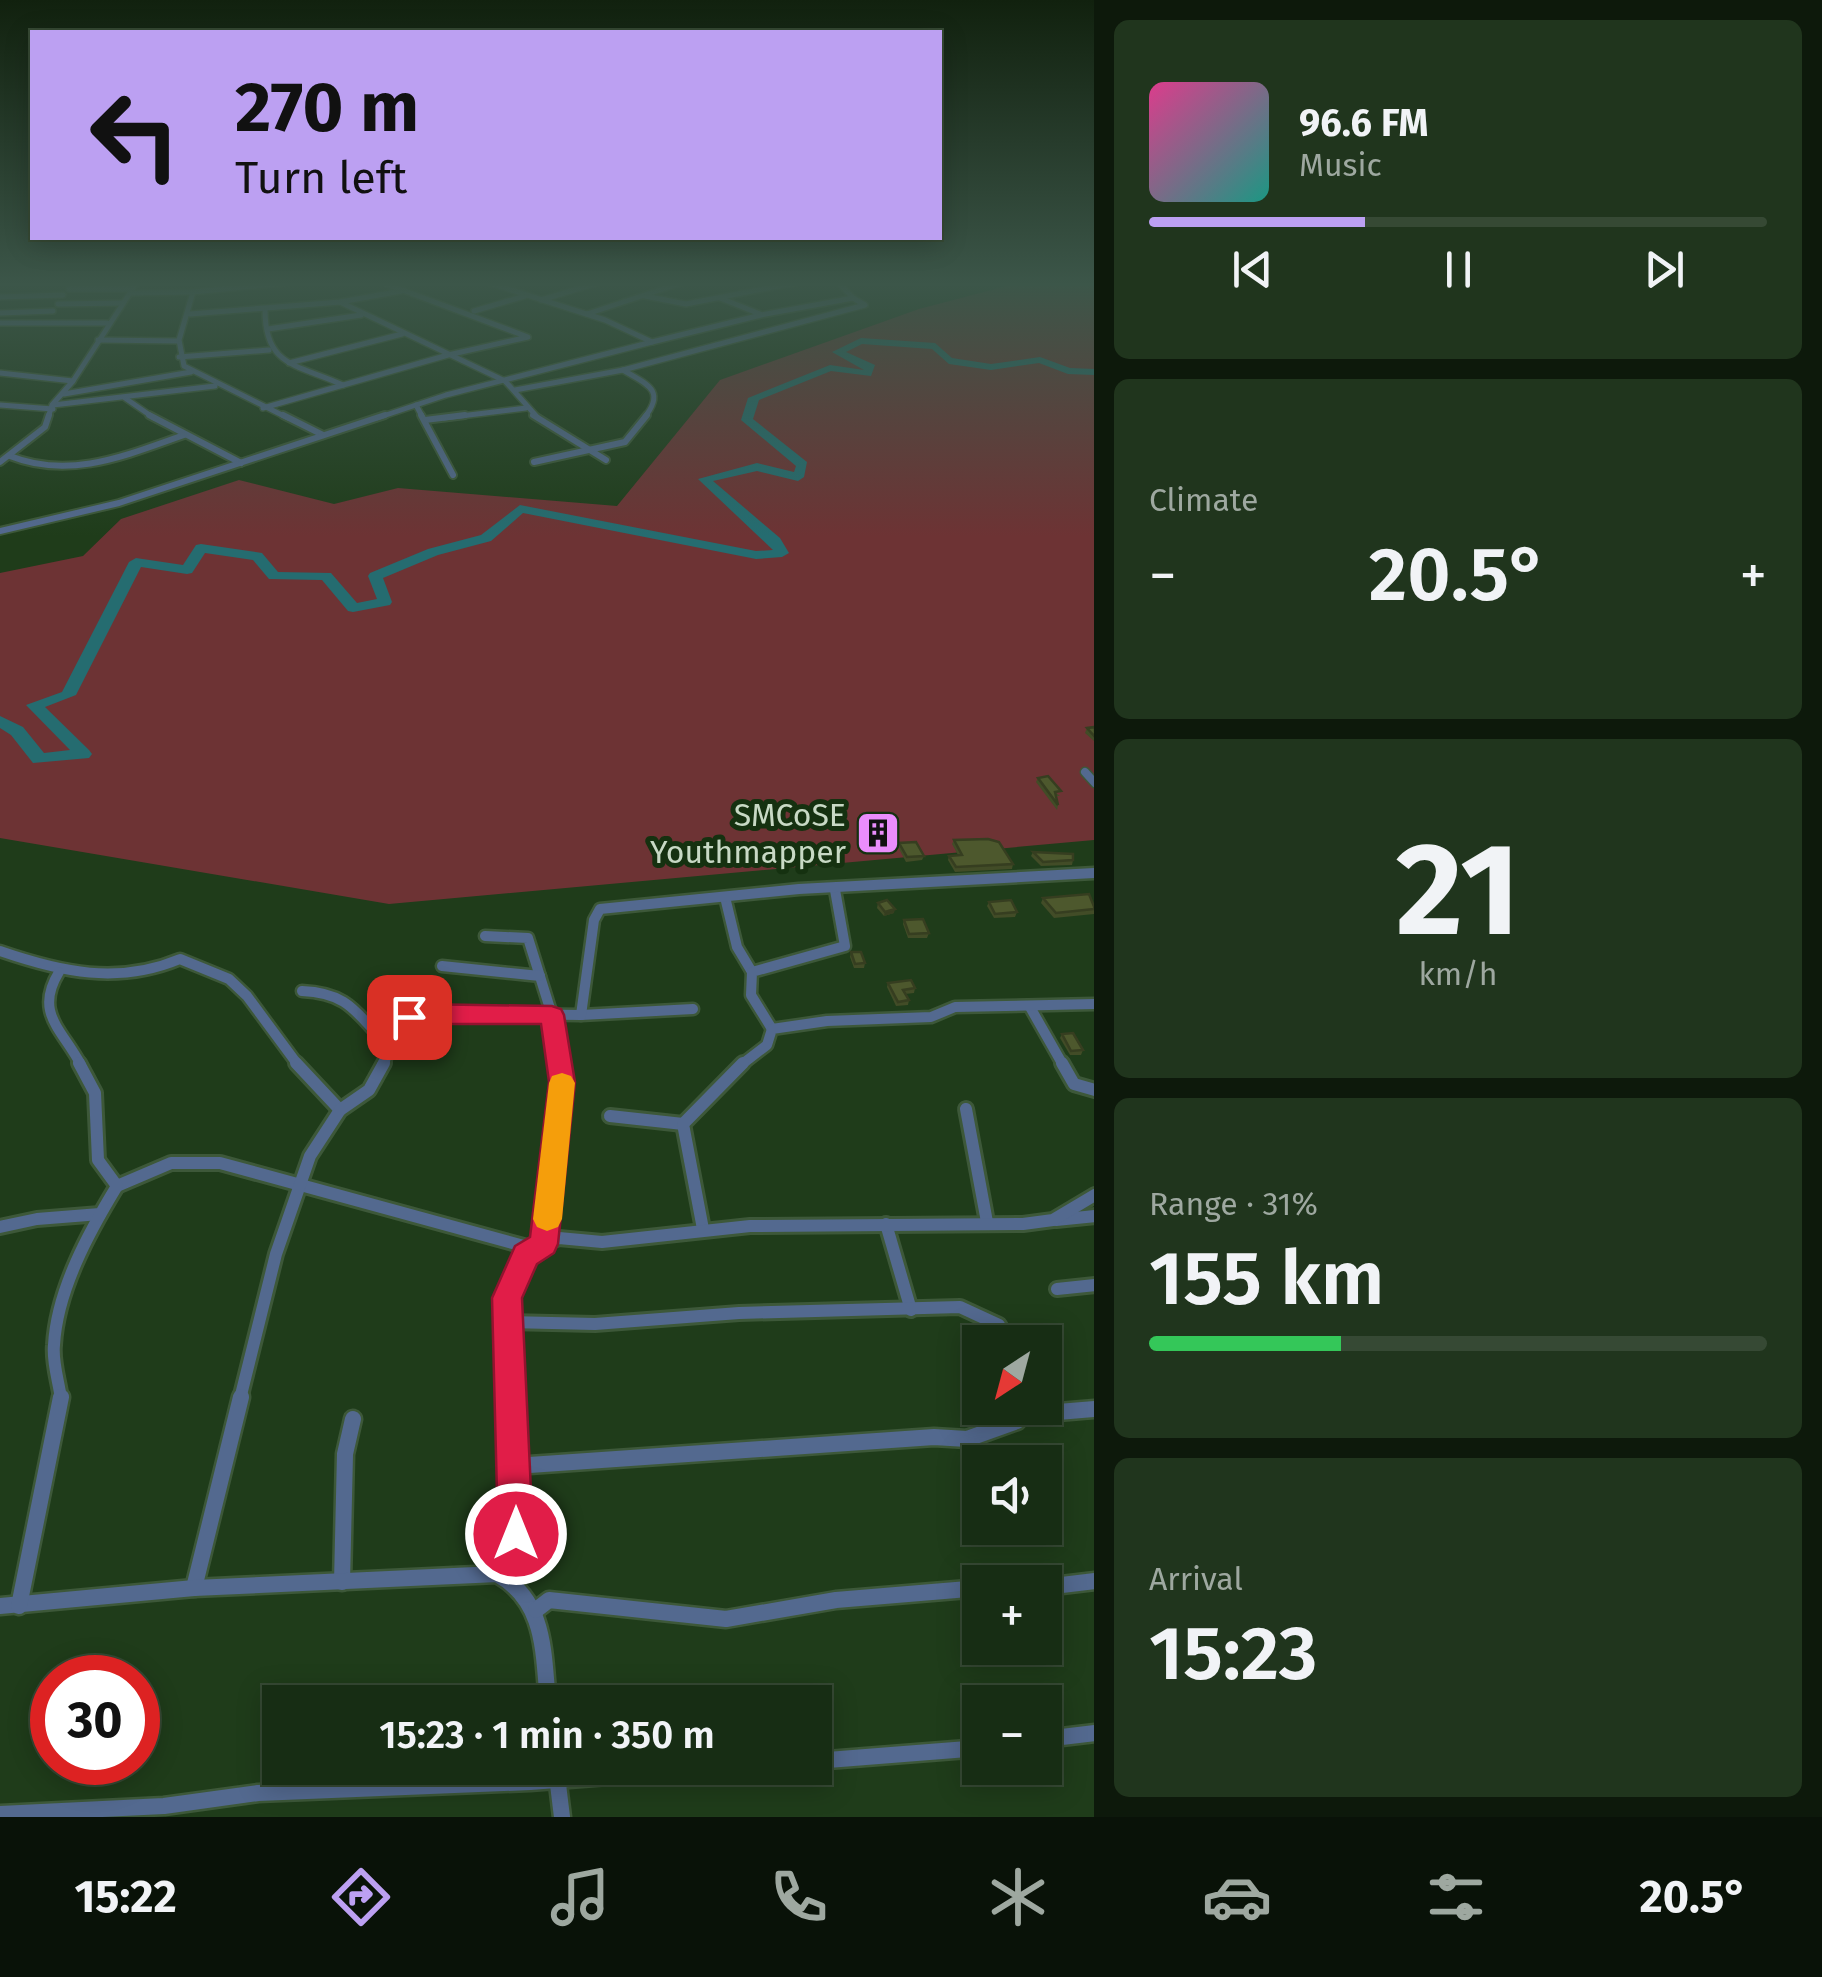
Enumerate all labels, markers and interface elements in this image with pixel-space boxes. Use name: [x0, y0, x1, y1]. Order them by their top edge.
text: 270 m: [235, 66, 419, 150]
icon: left: [70, 70, 200, 200]
text: 96.6 FM: [1299, 100, 1428, 146]
text: Music: [1299, 146, 1382, 184]
text: Turn left: [235, 151, 407, 205]
icon: previous: [1225, 242, 1280, 297]
icon: pause: [1431, 242, 1486, 297]
icon: next: [1637, 242, 1692, 297]
text: Climate: [1149, 481, 1258, 519]
text: 20.5°: [1369, 530, 1547, 620]
text: −: [1149, 543, 1177, 609]
text: +: [1740, 543, 1767, 609]
place label: SMCoSE Youthmapper: [650, 796, 847, 871]
building icon: SMCoSE Youthmapper: [855, 810, 901, 856]
text: 21: [1396, 812, 1520, 968]
text: km/h: [1418, 955, 1498, 993]
pin: [367, 975, 452, 1060]
icon: arrive: [382, 990, 437, 1045]
text: Range · 31%: [1149, 1185, 1318, 1223]
text: 155 km: [1149, 1234, 1384, 1324]
north arrow: [962, 1325, 1062, 1425]
map controls: [962, 1325, 1062, 1785]
button: sound: [962, 1445, 1062, 1545]
position arrow: [464, 1482, 568, 1586]
text: Arrival: [1149, 1560, 1243, 1598]
button: +: [962, 1565, 1062, 1665]
text: 15:23: [1149, 1609, 1317, 1699]
speed limit sign: 30: [30, 1655, 160, 1785]
button: −: [962, 1685, 1062, 1785]
text: 15:23 · 1 min · 350 m: [379, 1712, 715, 1758]
icon: directions: [326, 1862, 396, 1932]
icon: music: [545, 1862, 615, 1932]
icon: phone: [764, 1862, 834, 1932]
icon: climate: [983, 1862, 1053, 1932]
icon: car: [1202, 1862, 1272, 1932]
icon: filters: [1421, 1862, 1491, 1932]
text: 15:22: [74, 1870, 177, 1924]
text: 20.5°: [1639, 1870, 1747, 1924]

